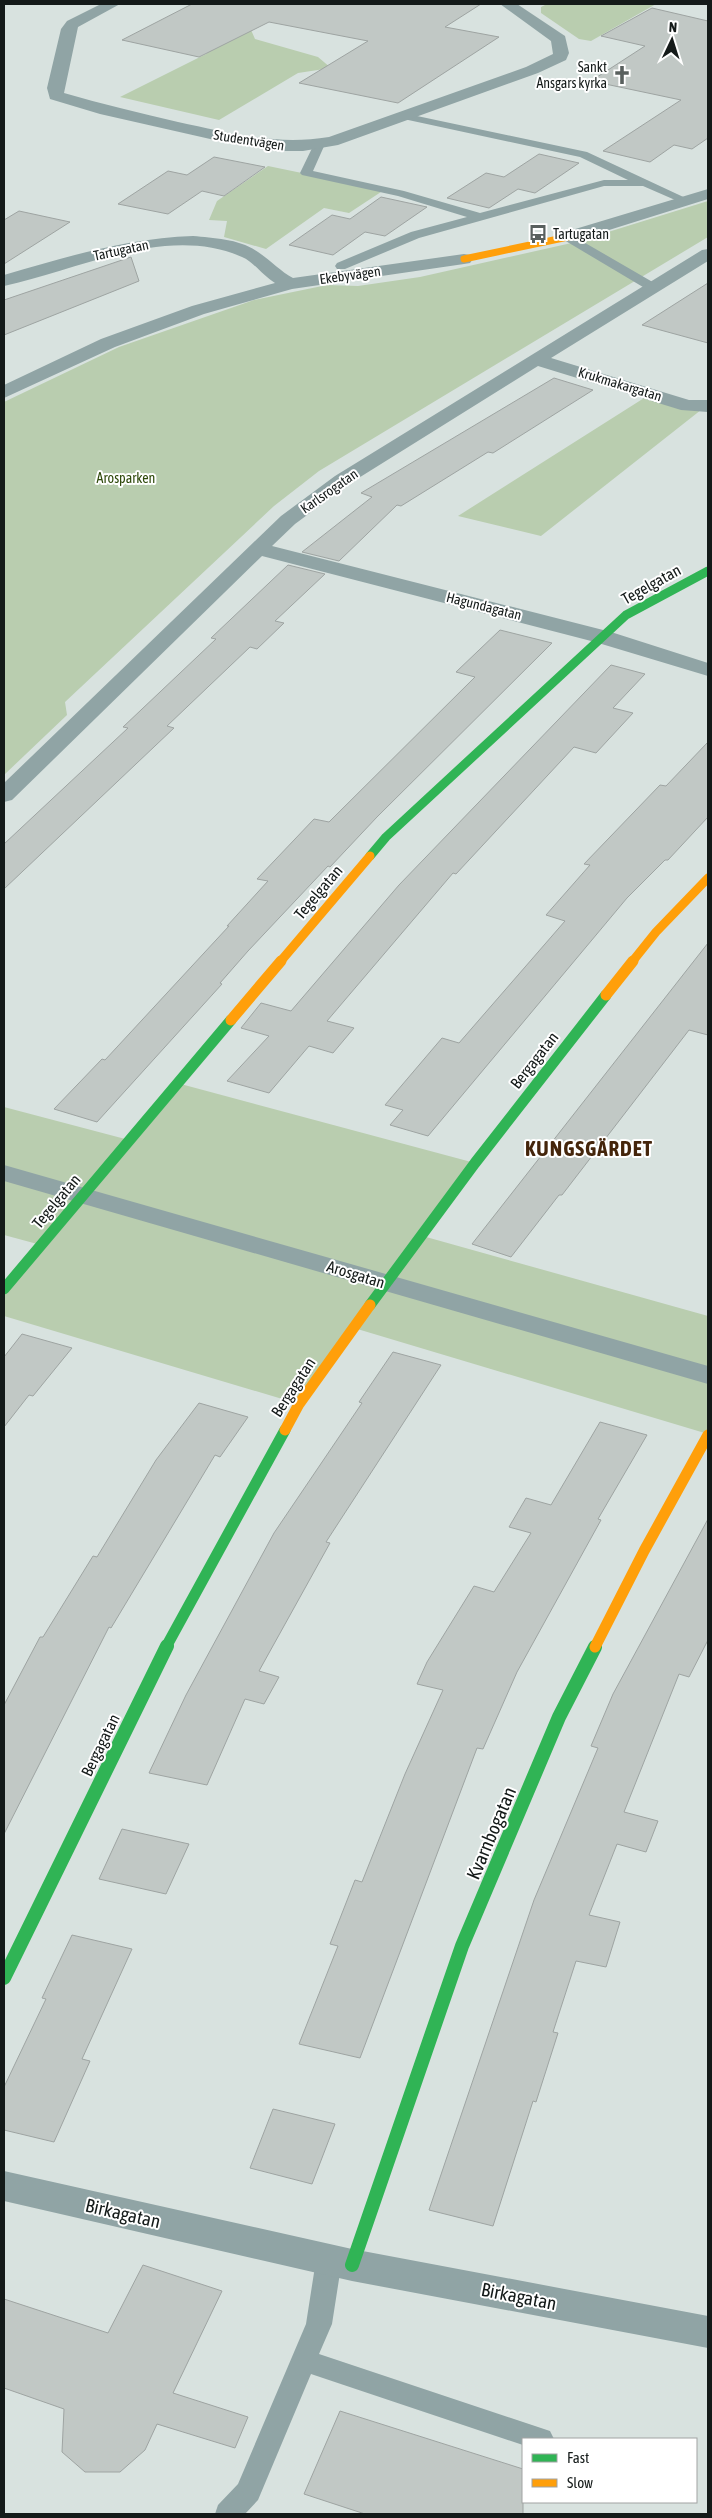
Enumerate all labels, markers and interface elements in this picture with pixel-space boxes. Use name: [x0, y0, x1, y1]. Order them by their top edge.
north arrow: [647, 15, 697, 65]
text: N: [668, 19, 678, 35]
place label: Sankt Ansgars kyrka: [536, 59, 607, 91]
church icon: Sankt Ansgars kyrka: [611, 64, 633, 86]
street label: Studentvägen: [212, 127, 286, 153]
bus stop icon: Tartugatan: [527, 223, 549, 245]
place label: Tartugatan: [553, 226, 609, 242]
street label: Tartugatan: [92, 236, 150, 264]
street label: Ekebyvägen: [318, 263, 382, 287]
street label: Krukmakargatan: [576, 364, 664, 404]
street label: Karlsrogatan: [297, 465, 361, 517]
park label: Arosparken: [97, 470, 155, 486]
street label: Tegelgatan: [618, 560, 684, 608]
street label: Hagundagatan: [445, 589, 523, 623]
street label: Tegelgatan: [290, 861, 347, 923]
street label: Bergagatan: [506, 1028, 562, 1093]
district label: KUNGSGÄRDET: [525, 1136, 653, 1160]
street label: Tegelgatan: [28, 1170, 85, 1232]
street label: Arosgatan: [325, 1257, 387, 1292]
street label: Bergagatan: [267, 1354, 320, 1421]
street label: Bergagatan: [77, 1711, 124, 1779]
street label: Kvarnbogatan: [462, 1784, 520, 1882]
street label: Birkagatan: [83, 2194, 163, 2232]
street label: Birkagatan: [479, 2278, 559, 2314]
legend: [522, 2438, 697, 2503]
text: Fast: [567, 2449, 589, 2466]
text: Slow: [567, 2474, 593, 2491]

